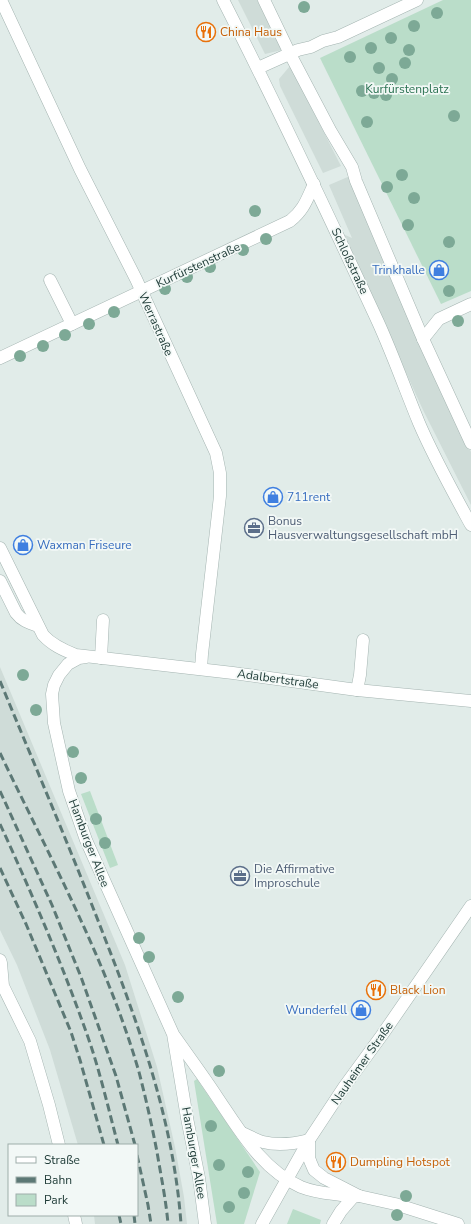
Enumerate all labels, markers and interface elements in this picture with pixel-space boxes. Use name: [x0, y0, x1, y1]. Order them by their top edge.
restaurant icon: China Haus: [195, 21, 217, 43]
place label: China Haus: [220, 24, 282, 40]
park label: Kurfürstenplatz: [365, 81, 449, 97]
street label: Schloßstraße: [328, 225, 372, 297]
street label: Kurfürstenstraße: [153, 239, 243, 291]
shop icon: Trinkhalle: [428, 259, 450, 281]
place label: Trinkhalle: [372, 262, 425, 278]
street label: Werrastraße: [135, 290, 177, 358]
shop icon: 711rent: [262, 486, 284, 508]
place label: 711rent: [287, 489, 331, 505]
place label: Bonus Hausverwaltungsgesellschaft mbH: [268, 513, 458, 543]
office icon: Bonus Hausverwaltungsgesellschaft mbH: [243, 517, 265, 539]
shop icon: Waxman Friseure: [12, 534, 34, 556]
place label: Waxman Friseure: [37, 537, 132, 553]
street label: Adalbertstraße: [236, 665, 320, 693]
street label: Hamburger Allee: [65, 797, 113, 889]
place label: Die Affirmative Improschule: [254, 861, 335, 891]
office icon: Die Affirmative Improschule: [229, 865, 251, 887]
restaurant icon: Black Lion: [365, 979, 387, 1001]
place label: Black Lion: [390, 982, 445, 998]
shop icon: Wunderfell: [350, 999, 372, 1021]
place label: Wunderfell: [286, 1002, 347, 1018]
street label: Nauheimer Straße: [327, 1018, 397, 1108]
street label: Hamburger Allee: [178, 1106, 210, 1200]
legend: [8, 1144, 138, 1216]
restaurant icon: Dumpling Hotspot: [325, 1151, 347, 1173]
text: Straße: [44, 1152, 80, 1168]
place label: Dumpling Hotspot: [350, 1154, 450, 1170]
text: Bahn: [44, 1172, 72, 1188]
text: Park: [44, 1192, 69, 1208]

